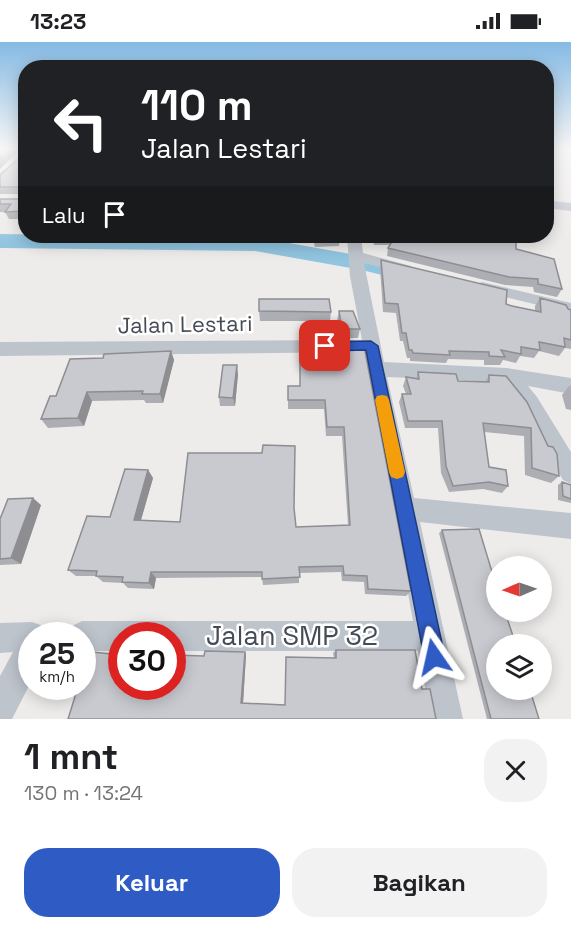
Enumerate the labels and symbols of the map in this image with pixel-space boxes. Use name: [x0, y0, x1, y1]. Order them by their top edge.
street label: Jalan Lestari: [117, 309, 253, 339]
pin: [299, 320, 350, 371]
north arrow: [486, 556, 552, 622]
street label: Jalan SMP 32: [206, 618, 378, 653]
speed limit sign: 30: [108, 622, 186, 700]
position arrow: [402, 625, 466, 689]

